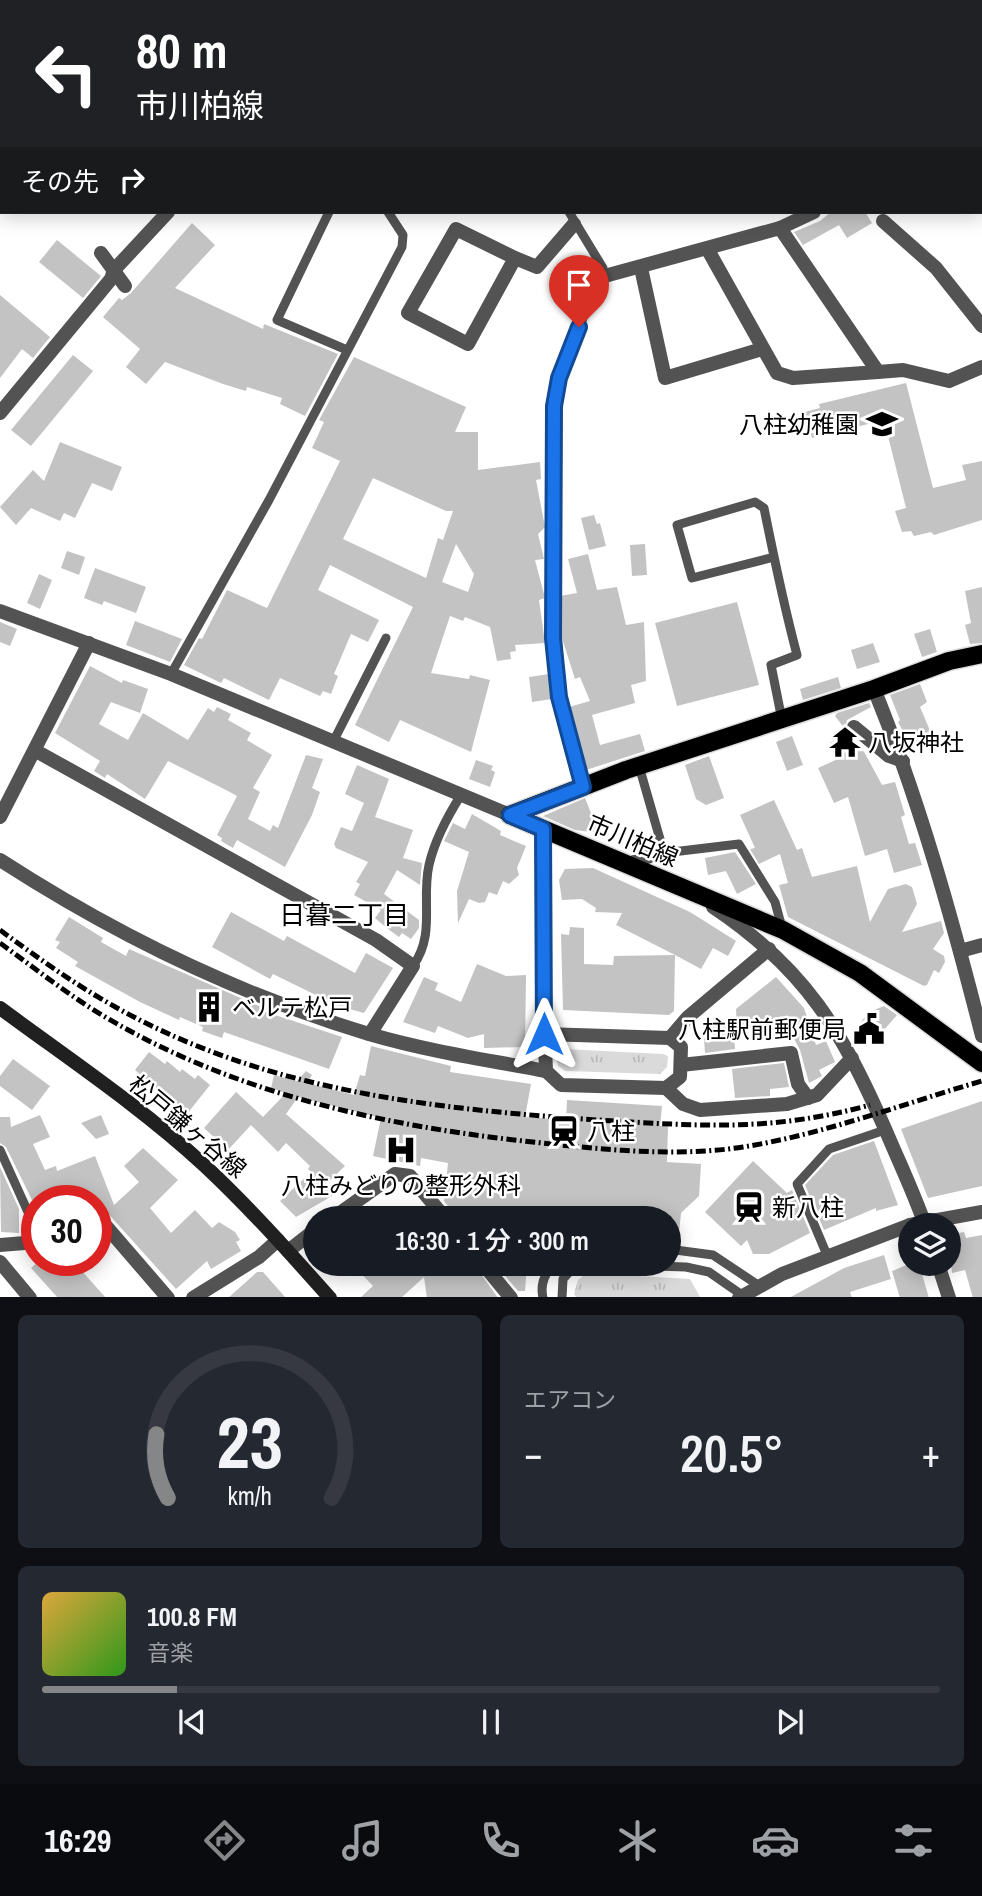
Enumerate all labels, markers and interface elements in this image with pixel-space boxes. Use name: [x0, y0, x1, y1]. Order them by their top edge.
text: 80 m: [136, 17, 228, 83]
icon: left: [21, 28, 112, 119]
text: 市川柏線: [136, 84, 264, 127]
icon: right: [113, 161, 151, 199]
text: その先: [21, 164, 99, 199]
pin: [549, 255, 609, 327]
icon: arrive: [560, 266, 598, 304]
school or university icon: 八柱幼稚園: [865, 407, 899, 441]
place label: 八柱幼稚園: [739, 408, 859, 440]
temple icon: 八坂神社: [828, 725, 862, 759]
place label: 八坂神社: [868, 726, 964, 758]
street label: 市川柏線: [583, 807, 683, 873]
district label: 日暮二丁目: [279, 897, 409, 932]
building icon: ベルテ松戸: [192, 990, 226, 1024]
place label: ベルテ松戸: [232, 991, 352, 1023]
position arrow: [507, 997, 581, 1071]
public building icon: 八柱駅前郵便局: [852, 1012, 886, 1046]
place label: 八柱駅前郵便局: [678, 1013, 846, 1045]
street label: 松戸鎌ヶ谷線: [123, 1067, 253, 1185]
station icon: 八柱: [547, 1114, 581, 1148]
place label: 八柱: [587, 1115, 635, 1147]
hospital icon: 八柱みどりの整形外科: [384, 1133, 418, 1167]
place label: 八柱みどりの整形外科: [281, 1169, 521, 1201]
speed limit sign: 30: [21, 1185, 112, 1276]
station icon: 新八柱: [732, 1190, 766, 1224]
place label: 新八柱: [772, 1191, 844, 1223]
map controls: [898, 1213, 961, 1276]
button: layers: [898, 1213, 961, 1276]
text: 16:30 · 1 分 · 300 m: [395, 1223, 589, 1258]
text: エアコン: [524, 1384, 616, 1415]
text: 23: [217, 1393, 283, 1491]
text: 20.5°: [680, 1418, 784, 1488]
text: −: [524, 1428, 542, 1479]
text: +: [922, 1428, 940, 1479]
text: km/h: [228, 1478, 272, 1512]
text: 100.8 FM: [147, 1599, 237, 1634]
text: 音楽: [147, 1637, 193, 1668]
icon: previous: [173, 1703, 211, 1741]
icon: pause: [472, 1703, 510, 1741]
icon: next: [771, 1703, 809, 1741]
icon: directions: [200, 1816, 249, 1865]
icon: music: [338, 1816, 387, 1865]
icon: phone: [476, 1816, 525, 1865]
icon: climate: [613, 1816, 662, 1865]
icon: car: [751, 1816, 800, 1865]
icon: filters: [889, 1816, 938, 1865]
text: 16:29: [44, 1819, 111, 1862]

